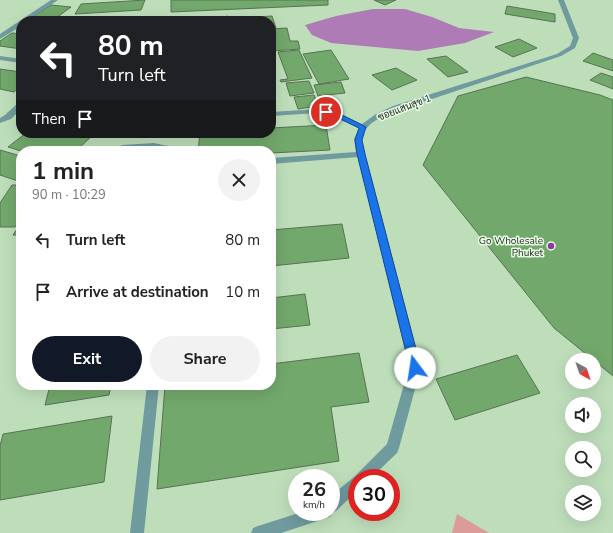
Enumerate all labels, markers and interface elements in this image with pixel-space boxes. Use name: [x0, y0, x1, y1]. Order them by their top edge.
text: 80 m: [98, 27, 164, 65]
icon: left: [32, 32, 84, 84]
text: Turn left: [98, 63, 166, 87]
street label: ซอยแสนสุข 1: [376, 91, 433, 125]
pin: [309, 95, 343, 129]
icon: arrive: [315, 101, 337, 123]
icon: arrive: [74, 108, 96, 130]
text: Then: [32, 109, 66, 129]
text: 1 min: [32, 155, 94, 187]
button: close: [218, 159, 260, 201]
text: 90 m · 10:29: [32, 186, 106, 204]
icon: left: [32, 229, 54, 251]
text: Turn left: [66, 230, 125, 250]
text: 80 m: [225, 230, 260, 250]
place label: Go Wholesale Phuket: [479, 234, 543, 260]
marker: Go Wholesale Phuket: [546, 241, 556, 251]
icon: arrive: [32, 281, 54, 303]
text: Arrive at destination: [66, 282, 209, 302]
text: 10 m: [225, 282, 260, 302]
button: Exit: [32, 336, 142, 382]
button: Share: [150, 336, 260, 382]
position arrow: [394, 347, 436, 389]
north arrow: [565, 353, 601, 389]
map controls: [565, 353, 601, 521]
button: sound: [565, 397, 601, 433]
button: search: [565, 441, 601, 477]
speed limit sign: 30: [348, 469, 400, 521]
text: 26: [302, 476, 326, 503]
button: layers: [565, 485, 601, 521]
text: km/h: [303, 498, 325, 512]

